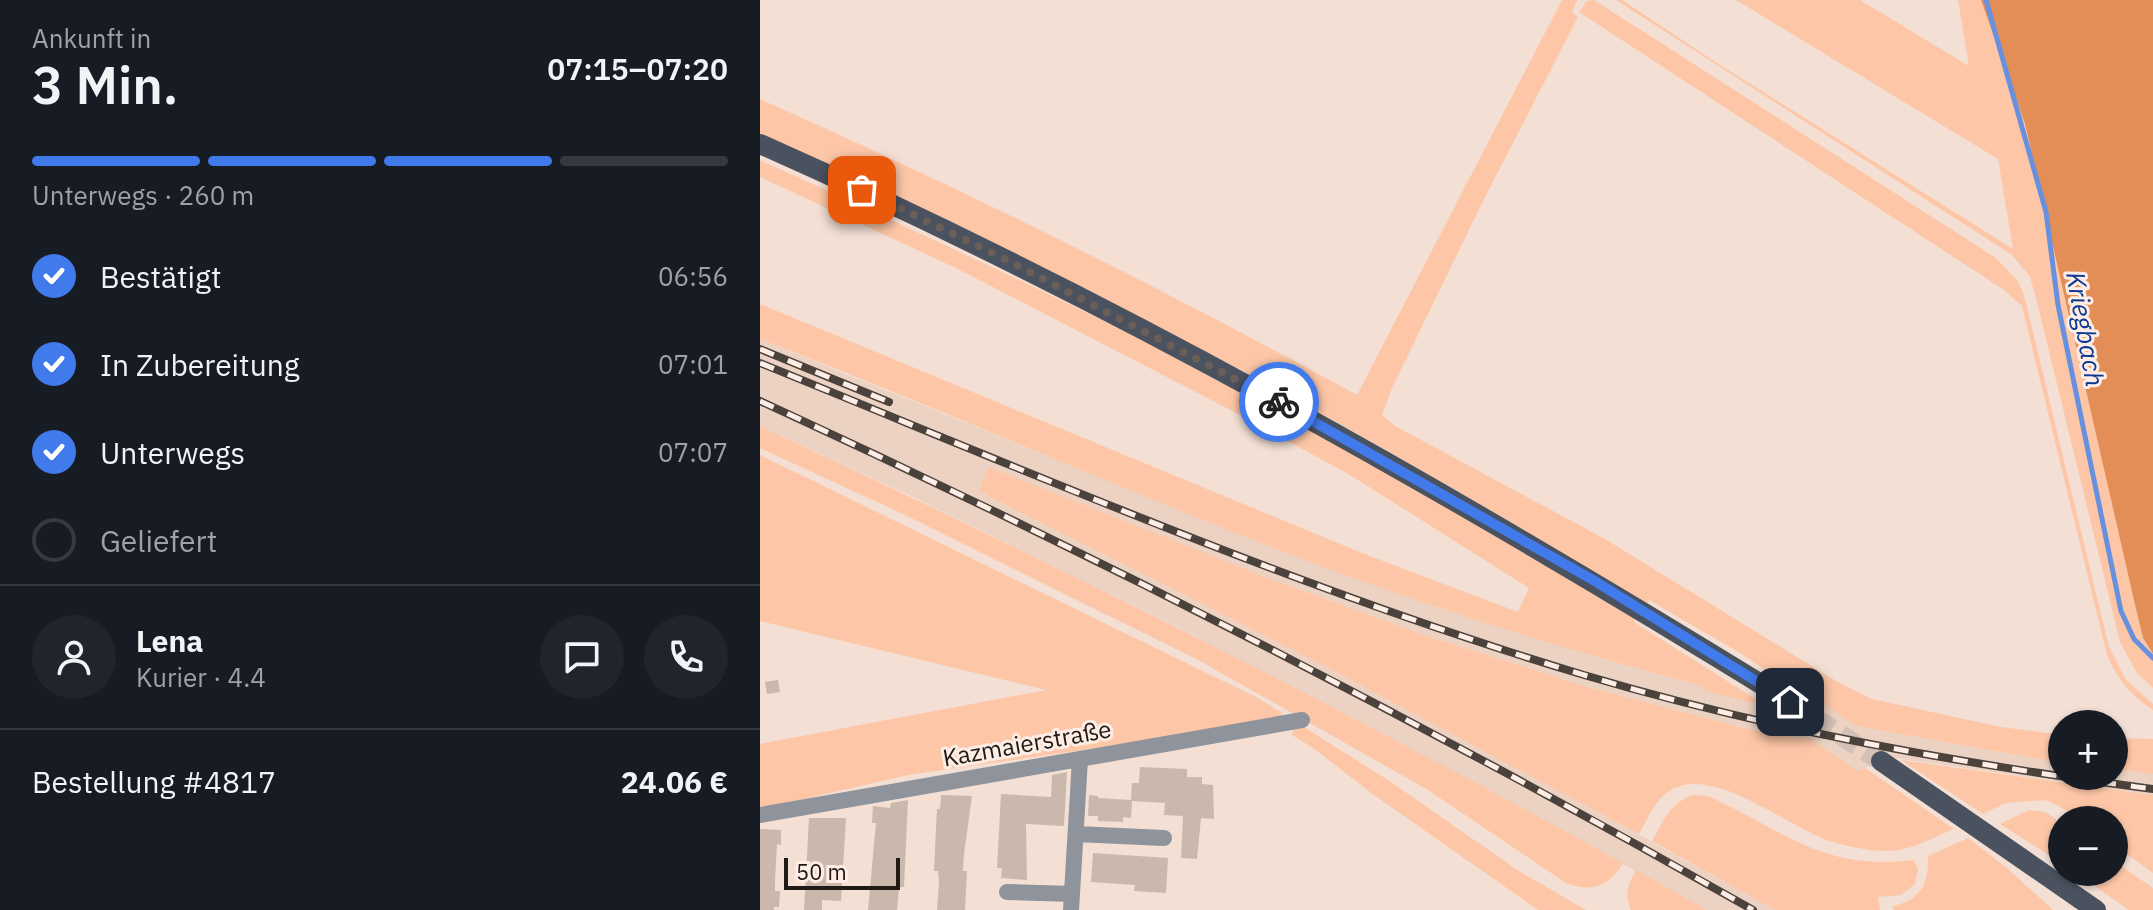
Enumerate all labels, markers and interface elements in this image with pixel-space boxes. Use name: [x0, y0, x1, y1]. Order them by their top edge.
text: Ankunft in: [32, 21, 151, 55]
text: 07:15–07:20: [547, 49, 728, 88]
text: 3 Min.: [32, 51, 178, 118]
pin: [828, 156, 896, 224]
icon: bag: [840, 168, 884, 212]
text: Unterwegs · 260 m: [32, 178, 254, 212]
icon: check: [32, 254, 76, 298]
text: Bestätigt: [100, 257, 221, 296]
text: 06:56: [658, 259, 728, 293]
water label: Kriegbach: [2059, 269, 2113, 389]
icon: check: [32, 342, 76, 386]
text: In Zubereitung: [100, 345, 300, 384]
text: 07:01: [658, 347, 728, 381]
courier: [1239, 362, 1319, 442]
icon: bike: [1257, 380, 1301, 424]
icon: check: [32, 430, 76, 474]
text: Unterwegs: [100, 433, 245, 472]
text: 07:07: [658, 435, 728, 469]
text: Geliefert: [100, 521, 217, 560]
button: person: [32, 615, 116, 699]
button: chat: [540, 615, 624, 699]
button: phone: [644, 615, 728, 699]
text: Lena: [136, 621, 203, 660]
text: Kurier · 4.4: [136, 660, 266, 694]
pin: [1756, 668, 1824, 736]
icon: home: [1768, 680, 1812, 724]
map controls: [2048, 710, 2128, 886]
button: +: [2048, 710, 2128, 790]
street label: Kazmaierstraße: [940, 712, 1114, 774]
text: Bestellung #4817: [32, 762, 276, 801]
text: 24.06 €: [621, 762, 728, 801]
button: −: [2048, 806, 2128, 886]
scale bar: [784, 854, 900, 890]
text: 50 m: [796, 857, 847, 886]

